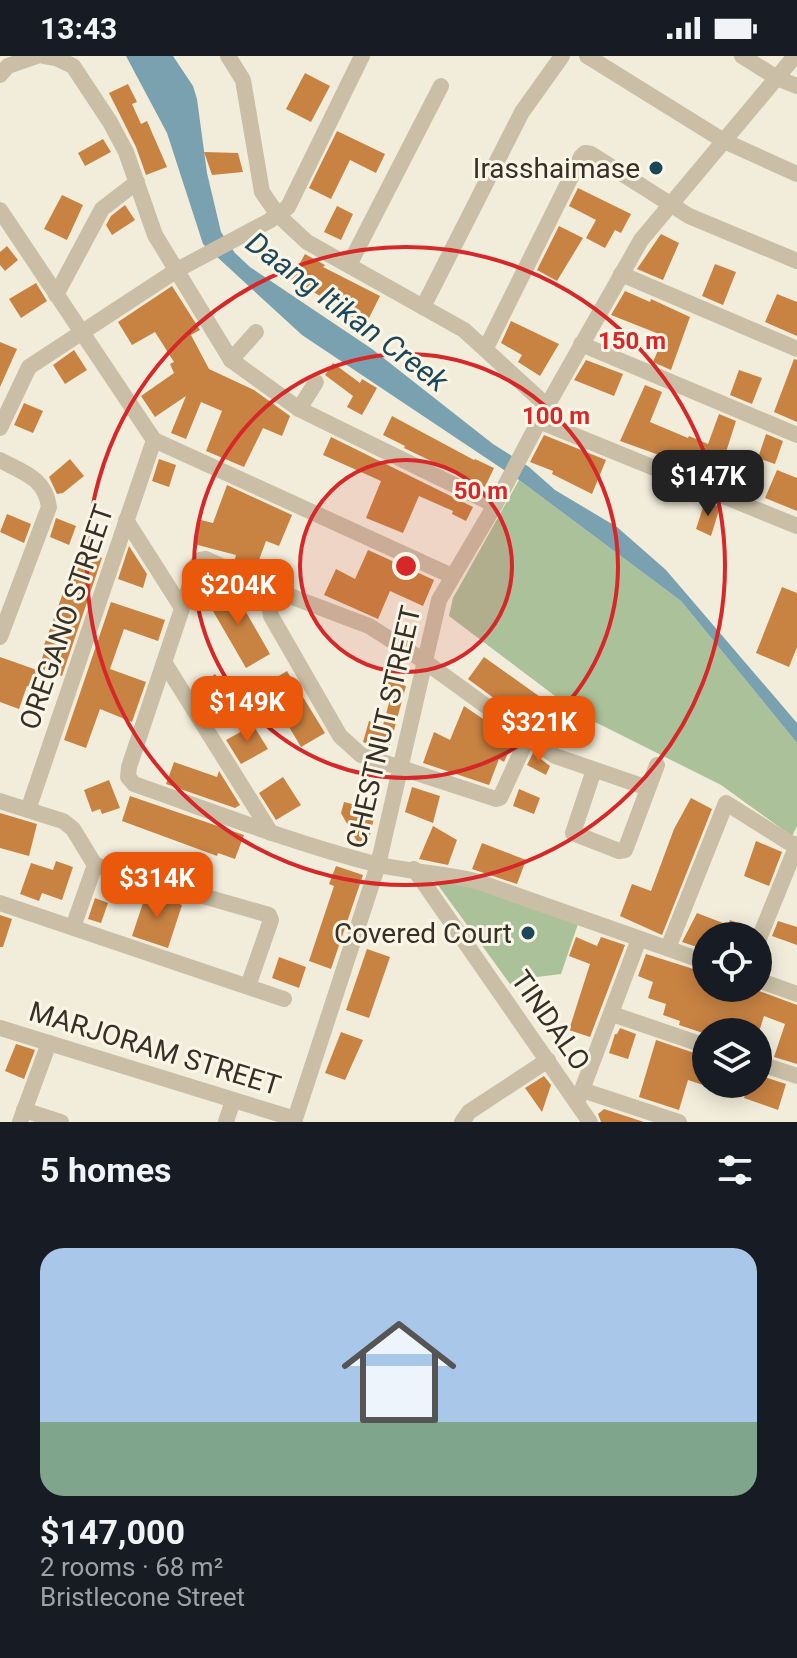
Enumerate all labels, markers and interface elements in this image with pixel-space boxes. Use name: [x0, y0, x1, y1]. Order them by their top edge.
text: 13:43: [40, 11, 117, 46]
place label: Irasshaimase: [473, 152, 640, 185]
marker: Irasshaimase: [647, 159, 665, 177]
water label: Daang Itikan Creek: [240, 224, 456, 400]
text: 150 m: [598, 327, 666, 355]
text: 100 m: [522, 402, 590, 430]
pin: $147K: [652, 450, 764, 518]
text: $147K: [670, 461, 746, 491]
text: 50 m: [454, 477, 508, 505]
street label: OREGANO STREET: [13, 500, 120, 734]
centre of rings: [392, 552, 420, 580]
pin: $204K: [182, 559, 294, 627]
text: $204K: [200, 570, 276, 600]
street label: CHESTNUT STREET: [340, 602, 428, 852]
pin: $149K: [191, 676, 303, 744]
text: $149K: [209, 687, 285, 717]
pin: $321K: [483, 696, 595, 764]
text: $321K: [501, 707, 577, 737]
pin: $314K: [101, 852, 213, 920]
text: $314K: [119, 863, 195, 893]
place label: Covered Court: [334, 917, 512, 950]
map controls: [692, 922, 772, 1098]
button: locate: [692, 922, 772, 1002]
marker: Covered Court: [519, 924, 537, 942]
street label: TINDALO: [504, 964, 597, 1076]
street label: MARJORAM STREET: [25, 995, 285, 1103]
button: layers: [692, 1018, 772, 1098]
icon: filters: [713, 1148, 757, 1192]
text: 5 homes: [40, 1150, 171, 1190]
icon: home: [327, 1300, 471, 1444]
text: $147,000: [40, 1512, 185, 1552]
text: 2 rooms · 68 m²: [40, 1552, 223, 1582]
text: Bristlecone Street: [40, 1582, 245, 1612]

